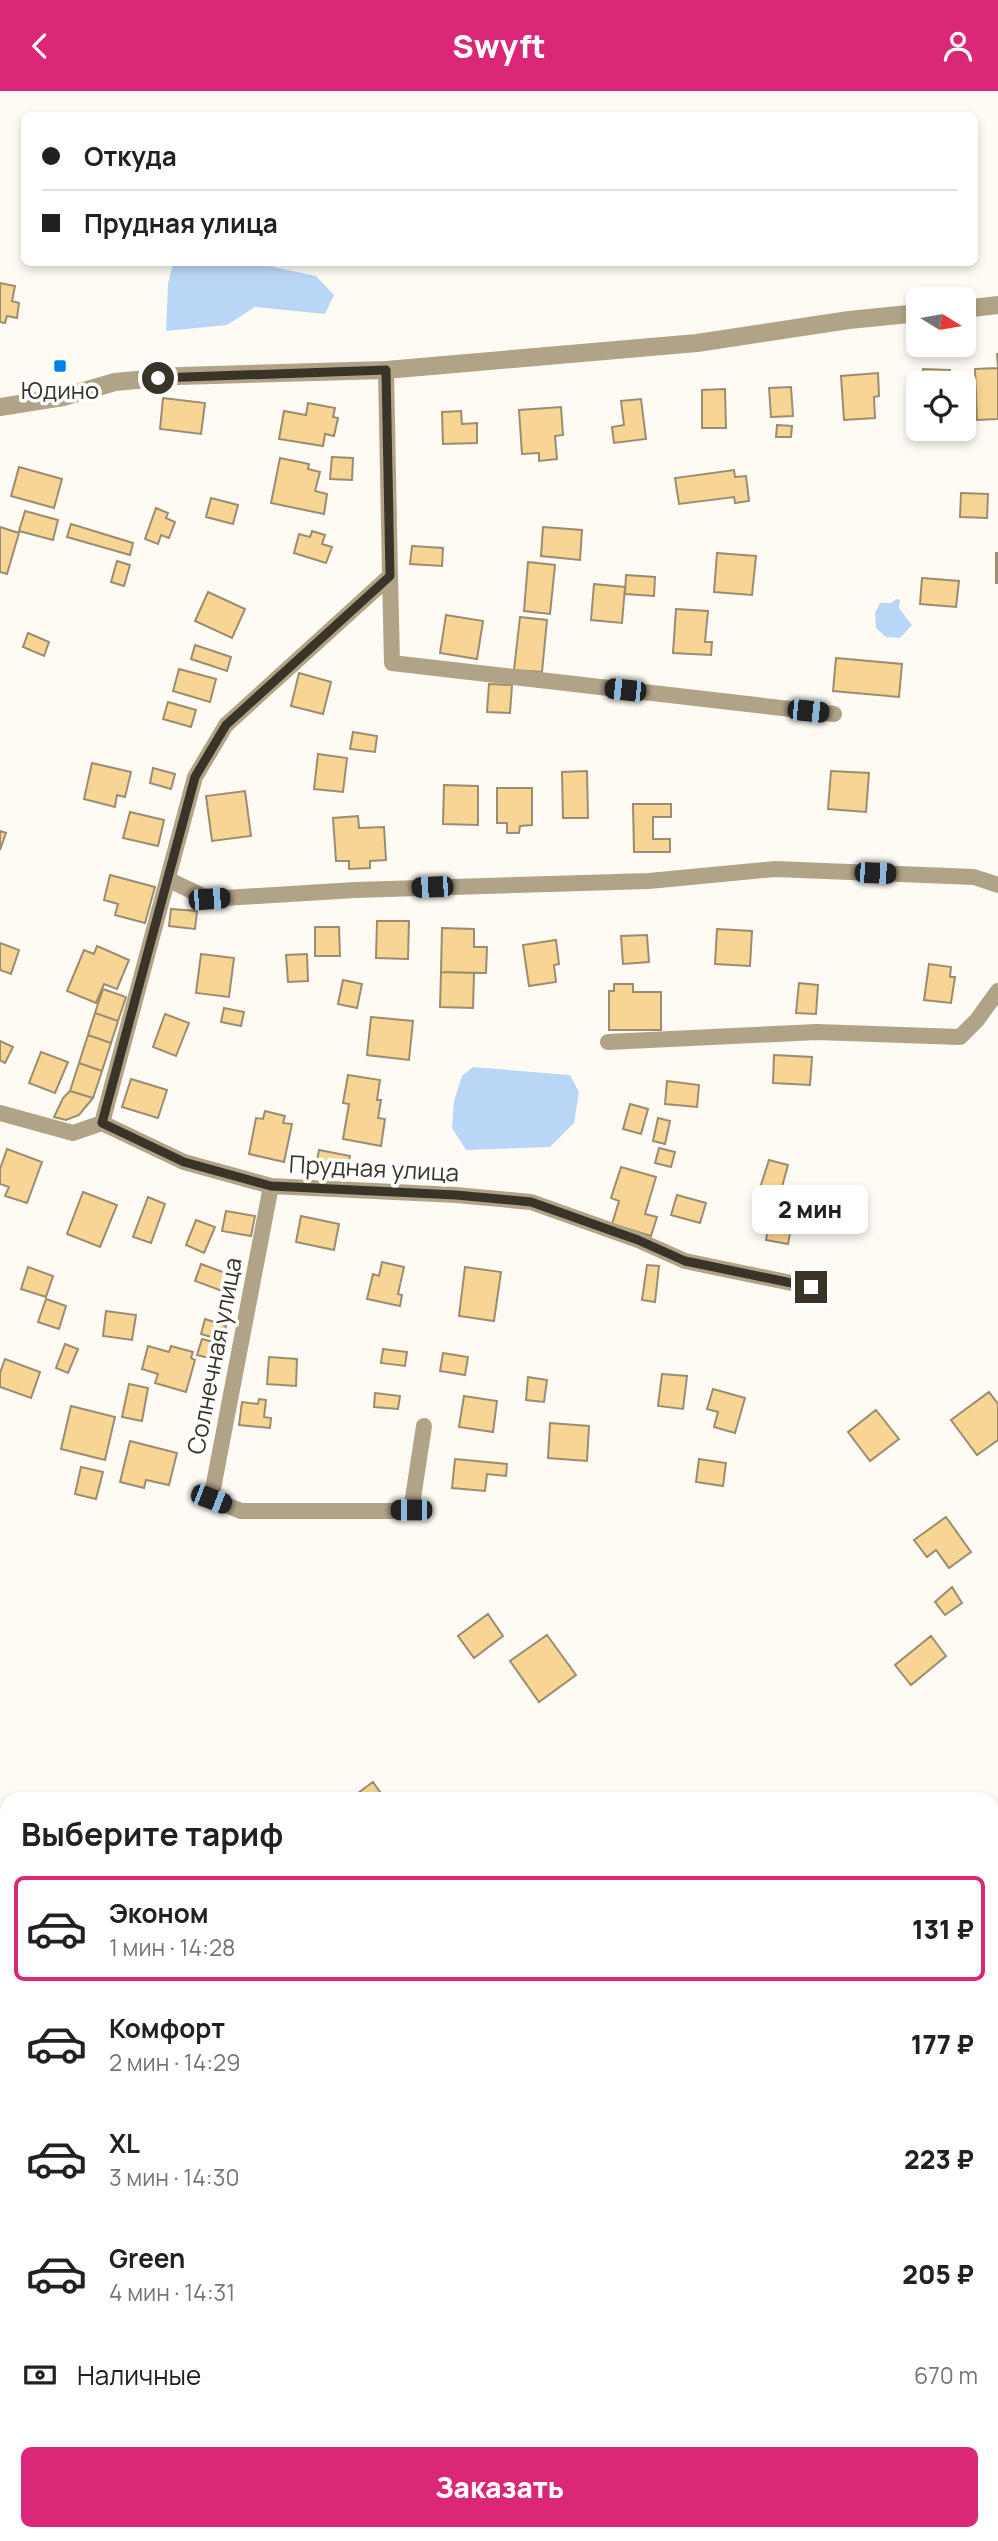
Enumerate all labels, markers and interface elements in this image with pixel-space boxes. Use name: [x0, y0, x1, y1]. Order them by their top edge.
text: Swyft: [452, 24, 546, 68]
icon: back: [21, 27, 59, 65]
icon: person: [939, 27, 977, 65]
text: Откуда: [84, 138, 177, 174]
text: Прудная улица: [84, 205, 278, 241]
north arrow: [906, 287, 976, 357]
map controls: [906, 287, 976, 441]
marker: Юдино: [52, 358, 68, 374]
route start: [142, 362, 174, 394]
button: locate: [906, 371, 976, 441]
place label: Юдино: [21, 373, 99, 406]
car: [604, 677, 647, 703]
car: [787, 698, 830, 724]
car: [854, 862, 897, 884]
car: [411, 876, 454, 898]
car: [188, 887, 231, 911]
street label: Прудная улица: [288, 1147, 460, 1188]
callout: 2 мин: [753, 1185, 869, 1235]
text: 2 мин: [778, 1193, 842, 1225]
street label: Солнечная улица: [178, 1254, 249, 1457]
route end: [795, 1271, 827, 1303]
car: [188, 1482, 235, 1516]
car: [391, 1500, 433, 1521]
text: Выберите тариф: [21, 1812, 283, 1856]
text: Эконом: [109, 1895, 209, 1931]
icon: car: [25, 1897, 88, 1960]
text: 131 ₽: [912, 1911, 974, 1947]
text: 1 мин · 14:28: [109, 1931, 235, 1963]
text: Комфорт: [109, 2010, 225, 2046]
icon: car: [25, 2012, 88, 2075]
text: 177 ₽: [911, 2026, 974, 2062]
text: 2 мин · 14:29: [109, 2046, 241, 2078]
text: XL: [109, 2125, 140, 2161]
icon: car: [25, 2127, 88, 2190]
text: 223 ₽: [904, 2141, 974, 2177]
text: 3 мин · 14:30: [109, 2161, 239, 2193]
text: Green: [109, 2240, 185, 2276]
icon: car: [25, 2242, 88, 2305]
text: 205 ₽: [902, 2256, 974, 2292]
text: 4 мин · 14:31: [109, 2276, 235, 2308]
icon: cash: [21, 2356, 59, 2394]
text: Наличные: [77, 2357, 201, 2393]
text: 670 m: [914, 2359, 978, 2391]
button: Заказать: [21, 2447, 978, 2527]

